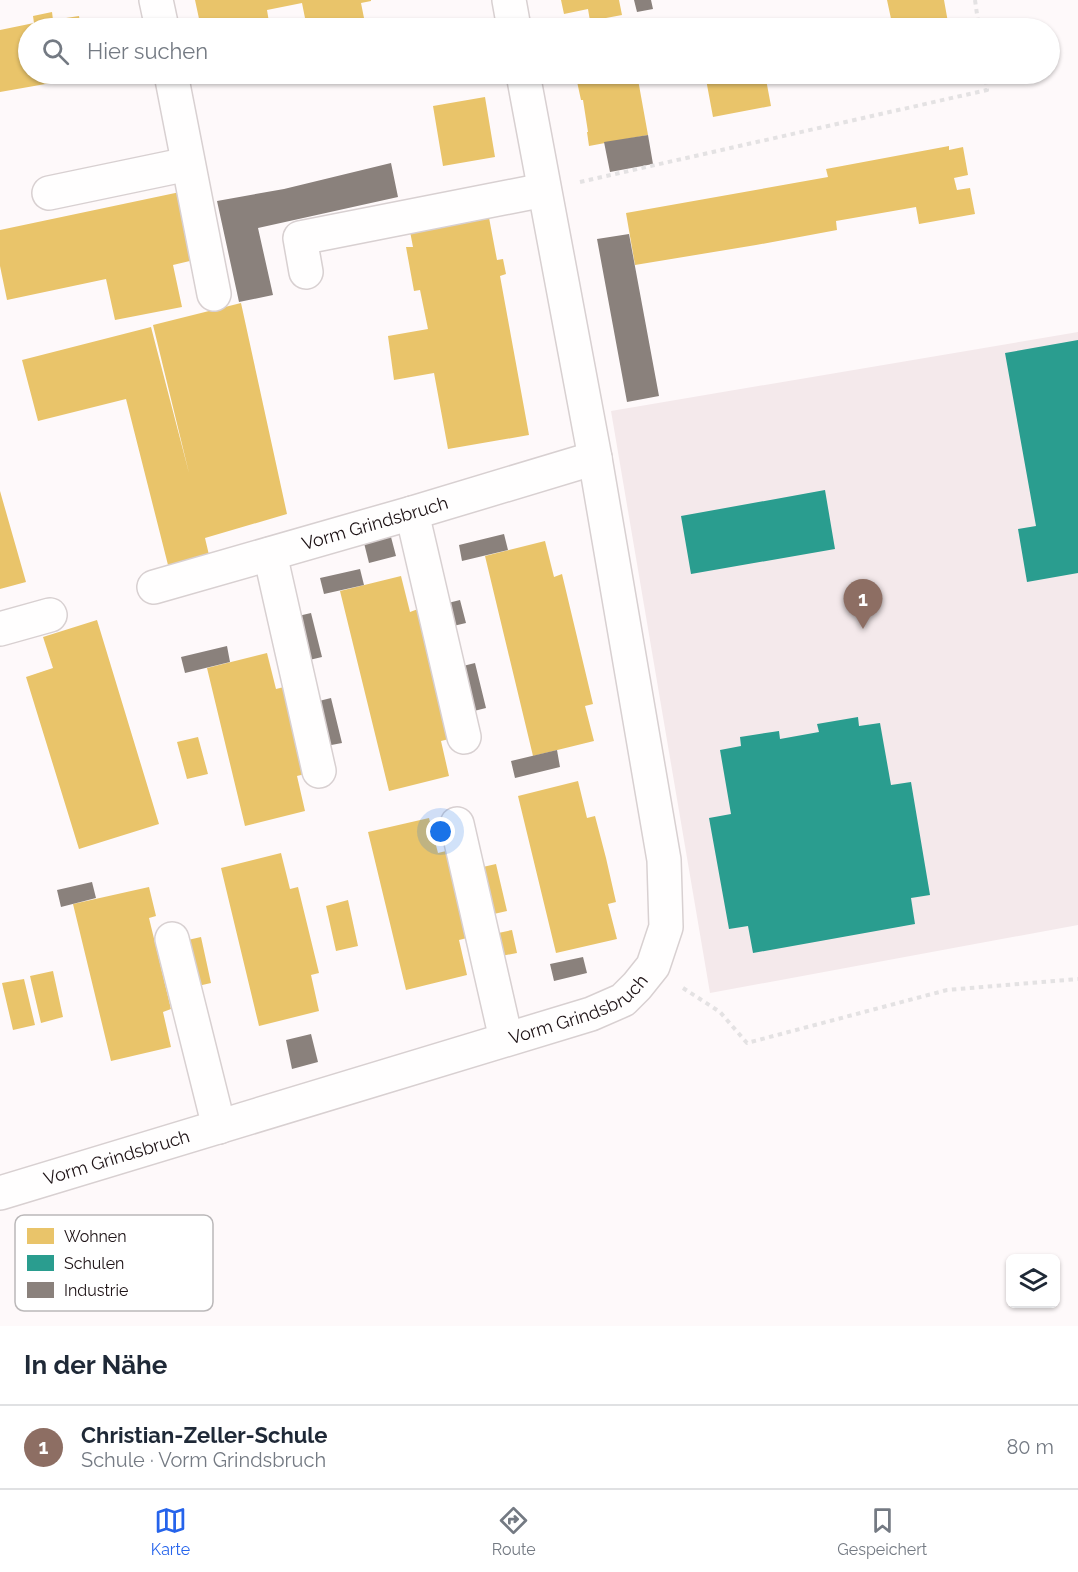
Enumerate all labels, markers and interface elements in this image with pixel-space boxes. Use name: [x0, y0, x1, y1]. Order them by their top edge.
search box: [18, 18, 1060, 84]
icon: search: [39, 35, 72, 68]
text: Hier suchen: [87, 38, 208, 64]
street label: Vorm Grindsbruch: [299, 492, 451, 554]
pin: 1: [844, 580, 882, 629]
your location: [426, 817, 455, 846]
street label: Vorm Grindsbruch: [506, 970, 652, 1048]
street label: Vorm Grindsbruch: [41, 1125, 192, 1189]
legend: [15, 1215, 213, 1311]
text: Wohnen: [64, 1227, 127, 1246]
text: Schulen: [64, 1254, 124, 1273]
map controls: [1006, 1254, 1060, 1308]
button: layers: [1006, 1254, 1060, 1308]
text: Industrie: [64, 1281, 128, 1300]
text: In der Nähe: [24, 1350, 167, 1380]
text: Christian-Zeller-Schule: [81, 1422, 328, 1448]
text: 1: [39, 1435, 48, 1459]
text: 80 m: [1006, 1435, 1054, 1459]
text: Schule · Vorm Grindsbruch: [81, 1448, 326, 1472]
tab: Karte: [151, 1504, 190, 1559]
tab: Route: [492, 1504, 536, 1559]
tab: Gespeichert: [837, 1504, 927, 1559]

